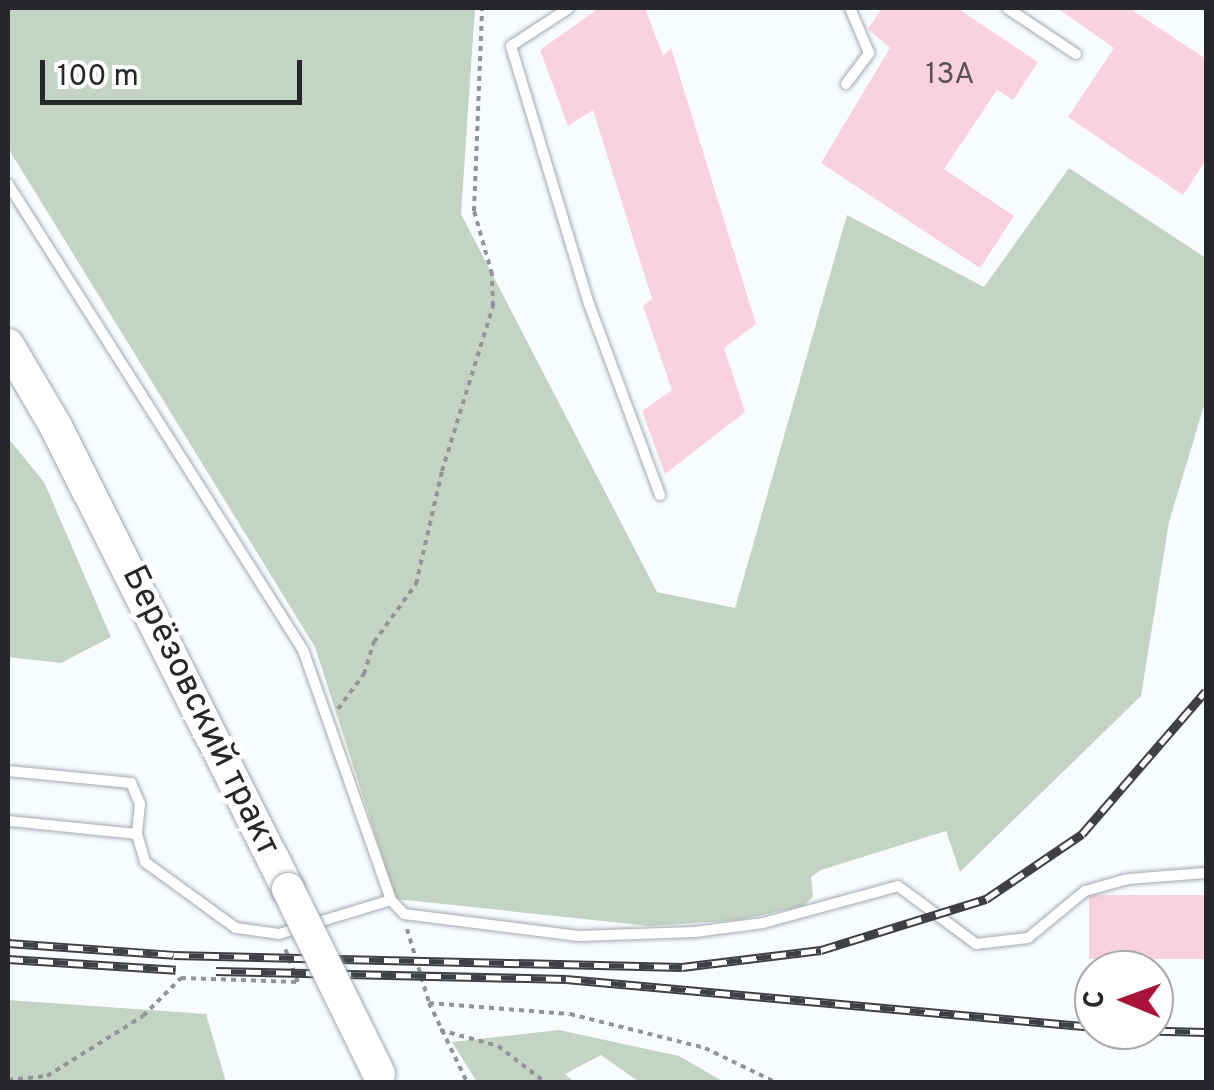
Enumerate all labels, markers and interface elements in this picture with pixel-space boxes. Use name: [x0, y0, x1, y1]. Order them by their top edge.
scale bar: [45, 40, 308, 102]
house number: 13А: [925, 58, 975, 94]
text: 100 m: [57, 59, 139, 96]
street label: Берёзовский тракт: [112, 559, 288, 863]
north arrow: [1074, 950, 1174, 1050]
text: С: [1078, 990, 1114, 1009]

